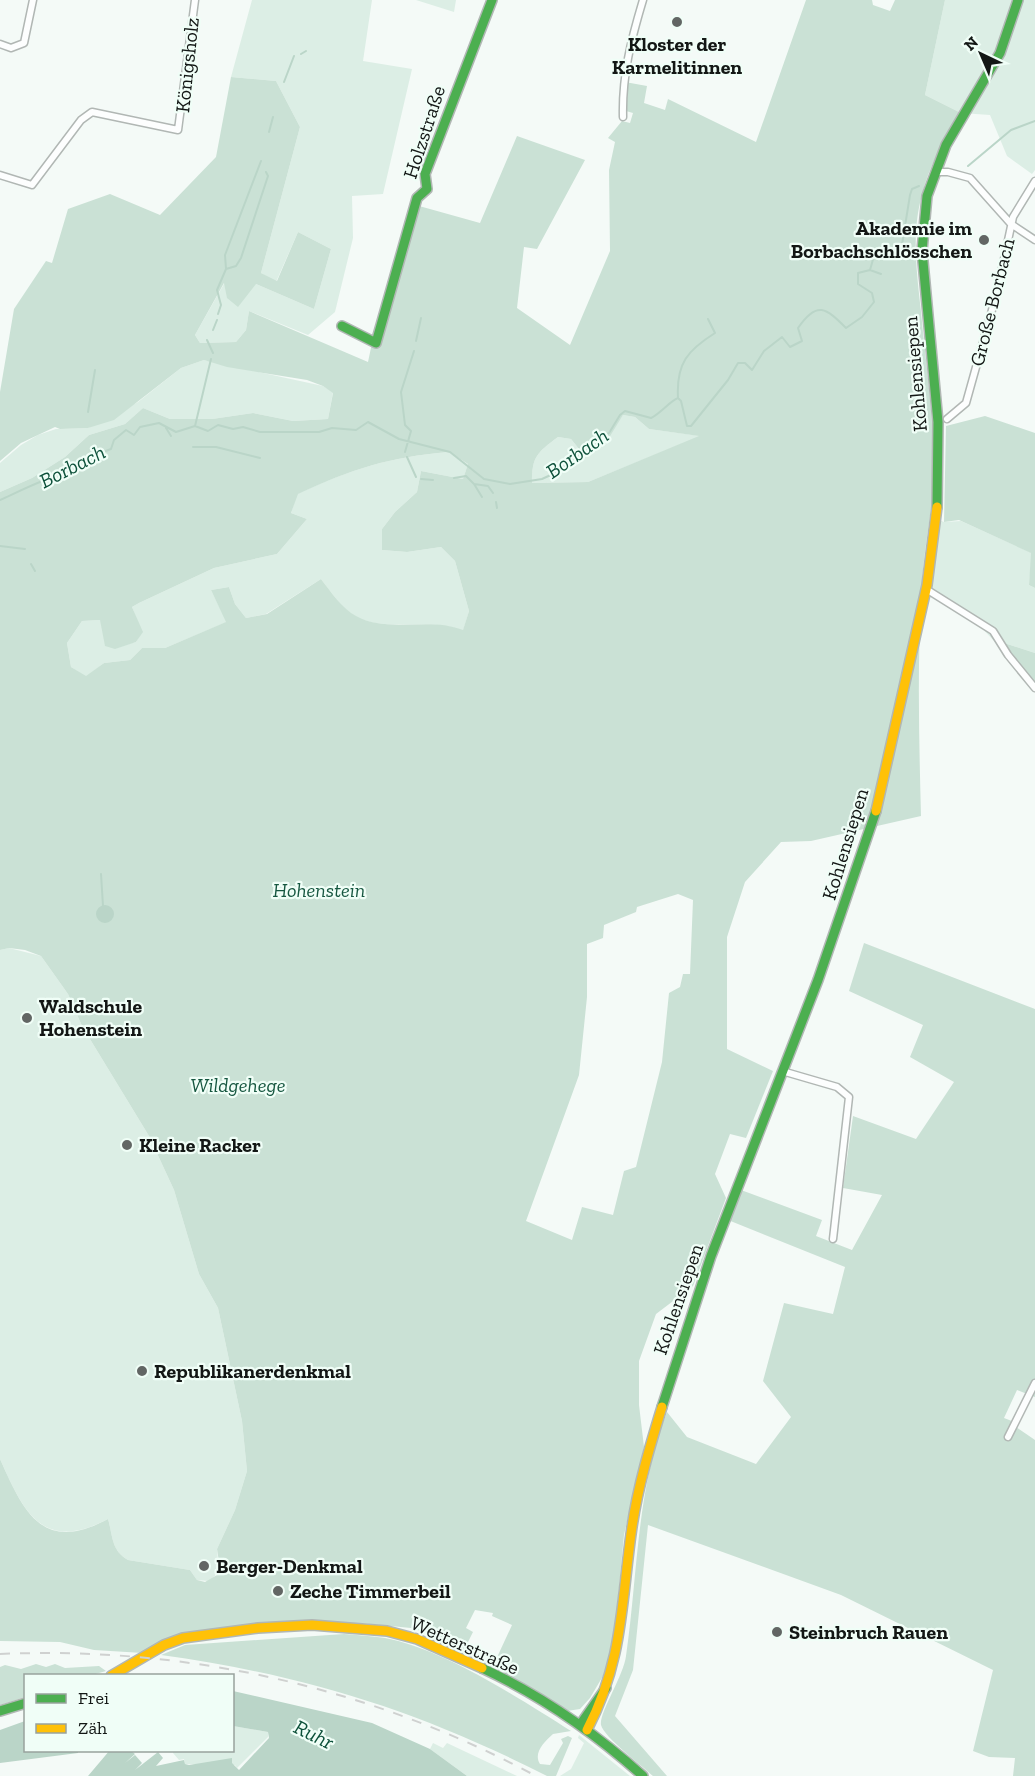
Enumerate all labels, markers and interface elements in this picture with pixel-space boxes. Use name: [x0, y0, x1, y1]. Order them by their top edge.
marker: Kloster der Karmelitinnen: [670, 15, 684, 29]
street label: Königsholz: [170, 16, 204, 114]
north arrow: [951, 24, 1011, 84]
place label: Kloster der Karmelitinnen: [612, 32, 742, 79]
text: N: [960, 33, 982, 55]
street label: Holzstraße: [398, 83, 450, 181]
place label: Akademie im Borbachschlösschen: [791, 216, 972, 263]
marker: Akademie im Borbachschlösschen: [977, 233, 991, 247]
street label: Große Borbach: [965, 235, 1020, 368]
street label: Kohlensiepen: [898, 315, 932, 433]
water label: Borbach: [541, 422, 613, 484]
water label: Borbach: [35, 439, 109, 493]
street label: Kohlensiepen: [817, 785, 874, 903]
park label: Hohenstein: [273, 878, 365, 902]
place label: Waldschule Hohenstein: [39, 994, 143, 1041]
marker: Waldschule Hohenstein: [20, 1011, 34, 1025]
park label: Wildgehege: [191, 1073, 285, 1097]
place label: Kleine Racker: [139, 1133, 261, 1157]
marker: Kleine Racker: [120, 1138, 134, 1152]
street label: Kohlensiepen: [648, 1240, 708, 1358]
place label: Republikanerdenkmal: [154, 1359, 351, 1383]
marker: Republikanerdenkmal: [135, 1364, 149, 1378]
place label: Berger-Denkmal: [216, 1554, 363, 1578]
marker: Berger-Denkmal: [197, 1559, 211, 1573]
place label: Zeche Timmerbeil: [290, 1579, 451, 1603]
marker: Zeche Timmerbeil: [271, 1584, 285, 1598]
street label: Wetterstraße: [407, 1610, 523, 1680]
place label: Steinbruch Rauen: [789, 1620, 948, 1644]
marker: Steinbruch Rauen: [770, 1625, 784, 1639]
legend: [24, 1674, 234, 1752]
text: Frei: [78, 1687, 109, 1709]
water label: Ruhr: [290, 1714, 339, 1755]
text: Zäh: [78, 1717, 107, 1739]

